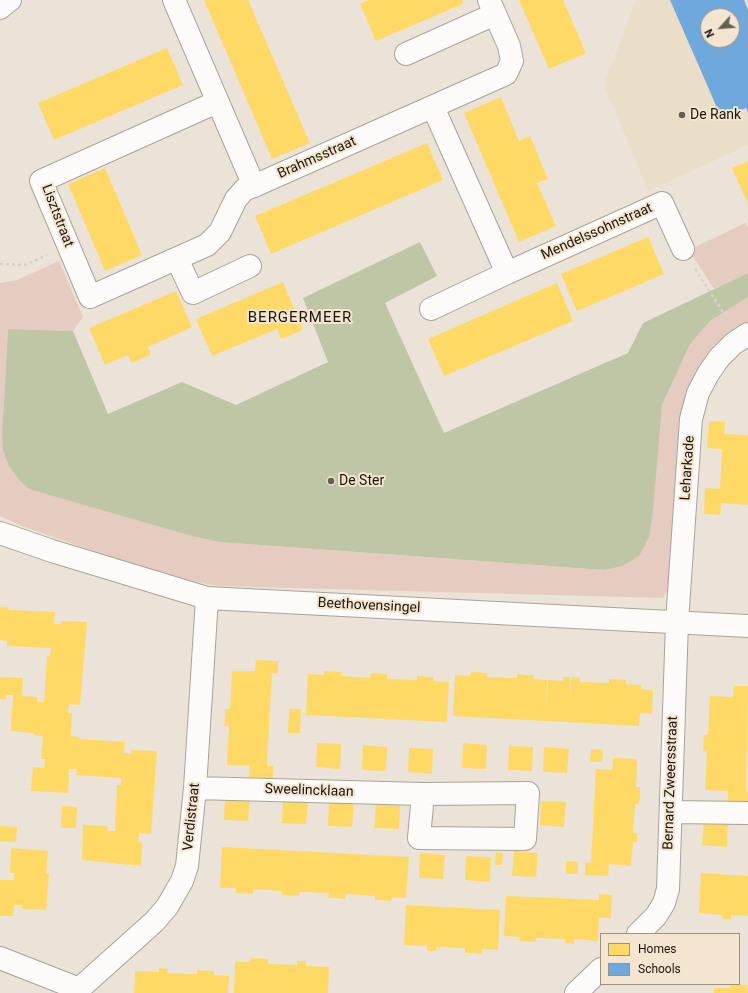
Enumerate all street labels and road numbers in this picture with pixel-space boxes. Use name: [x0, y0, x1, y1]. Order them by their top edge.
street label: Brahmsstraat: [275, 133, 359, 183]
street label: Lisztstraat: [37, 182, 77, 250]
street label: Mendelssohnstraat: [539, 200, 655, 264]
street label: Leharkade: [677, 435, 699, 501]
street label: Beethovensingel: [317, 595, 421, 617]
street label: Bernard Zweersstraat: [660, 716, 682, 850]
street label: Sweelincklaan: [264, 781, 354, 801]
street label: Verdistraat: [180, 782, 204, 852]

